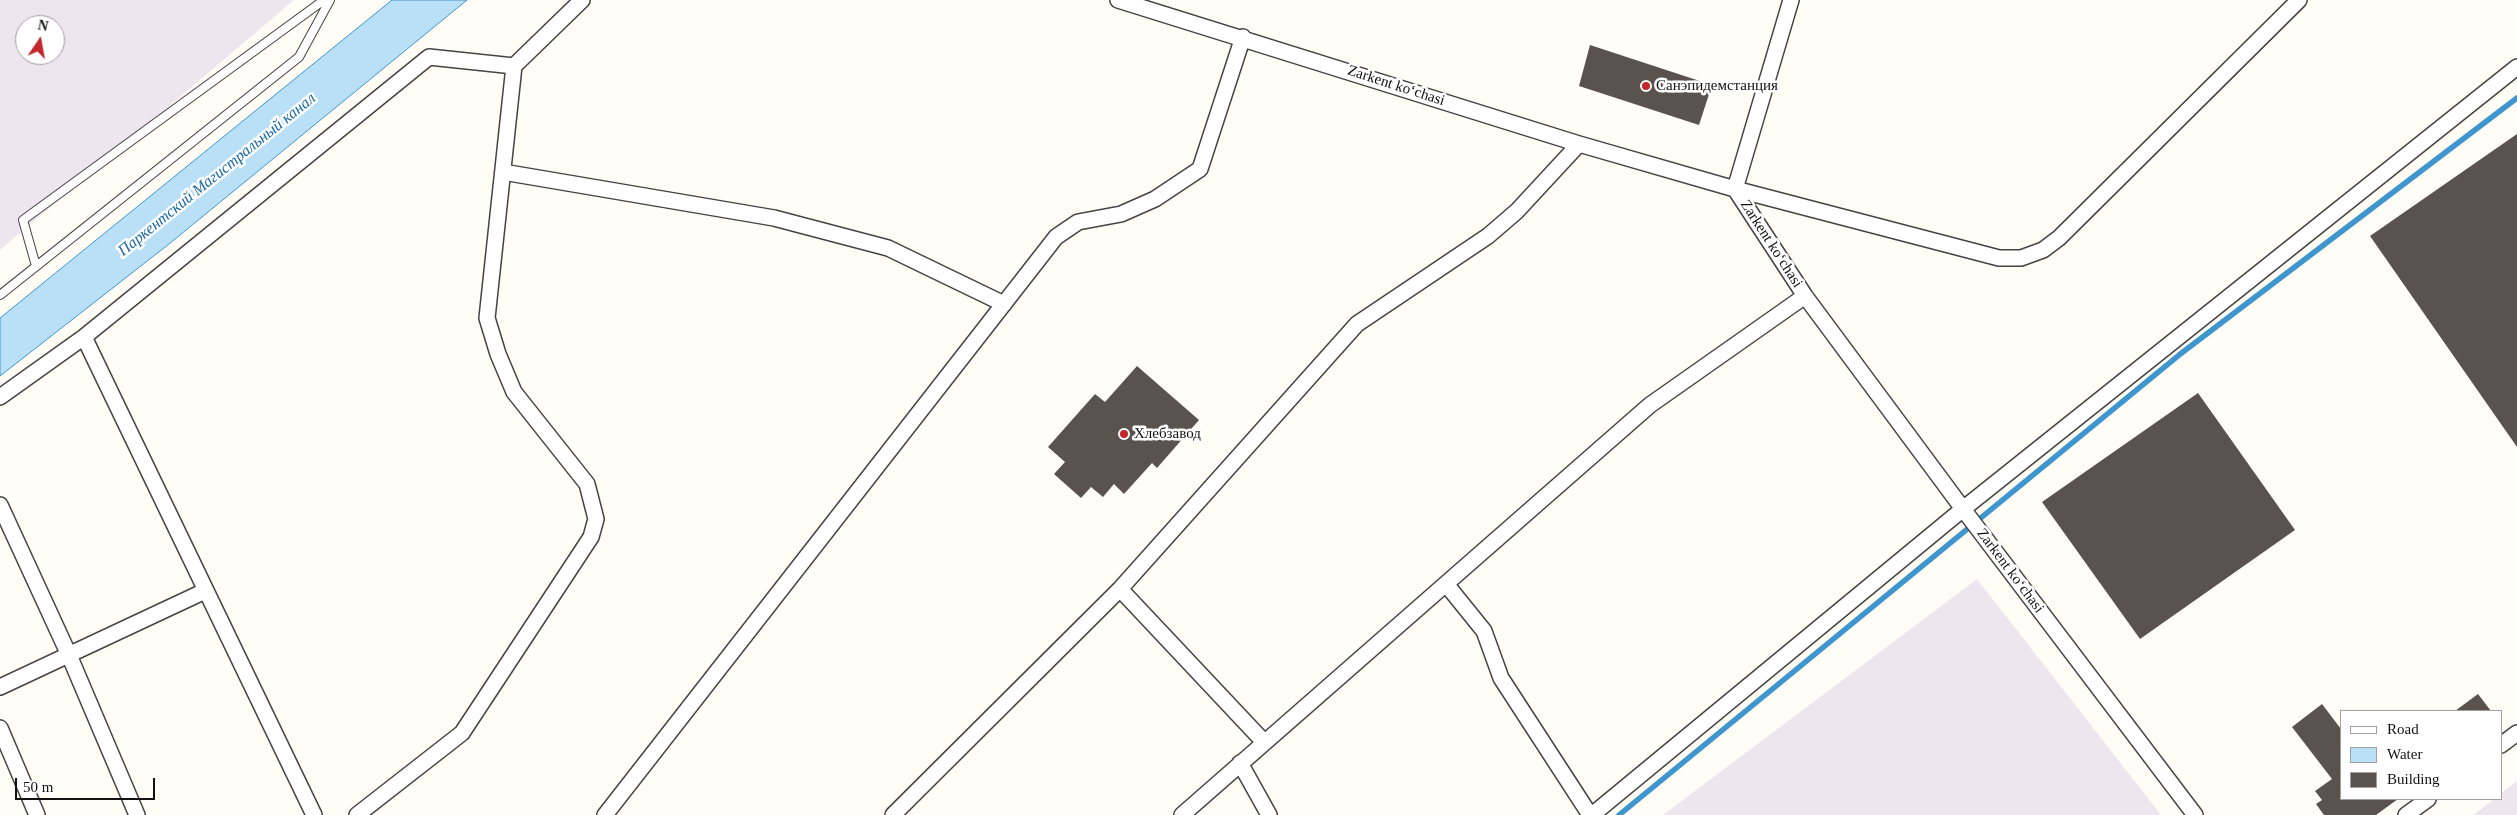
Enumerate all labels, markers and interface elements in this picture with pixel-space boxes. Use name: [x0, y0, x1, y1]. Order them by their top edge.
north arrow: [15, 15, 65, 65]
text: N: [37, 17, 50, 34]
street label: Zarkent koʻchasi: [1345, 62, 1447, 110]
place label: Санэпидемстанция: [1656, 77, 1778, 95]
marker: Санэпидемстанция: [1640, 80, 1652, 92]
water label: Паркентский Магистральный канал: [114, 89, 320, 261]
street label: Zarkent koʻchasi: [1736, 197, 1806, 291]
place label: Хлебзавод: [1134, 425, 1201, 443]
marker: Хлебзавод: [1118, 428, 1130, 440]
street label: Zarkent koʻchasi: [1972, 525, 2048, 617]
legend: [2340, 710, 2502, 800]
text: Road: [2387, 721, 2419, 737]
text: Water: [2387, 746, 2422, 762]
scale bar: [18, 768, 158, 800]
text: Building: [2387, 771, 2440, 787]
text: 50 m: [23, 779, 53, 795]

